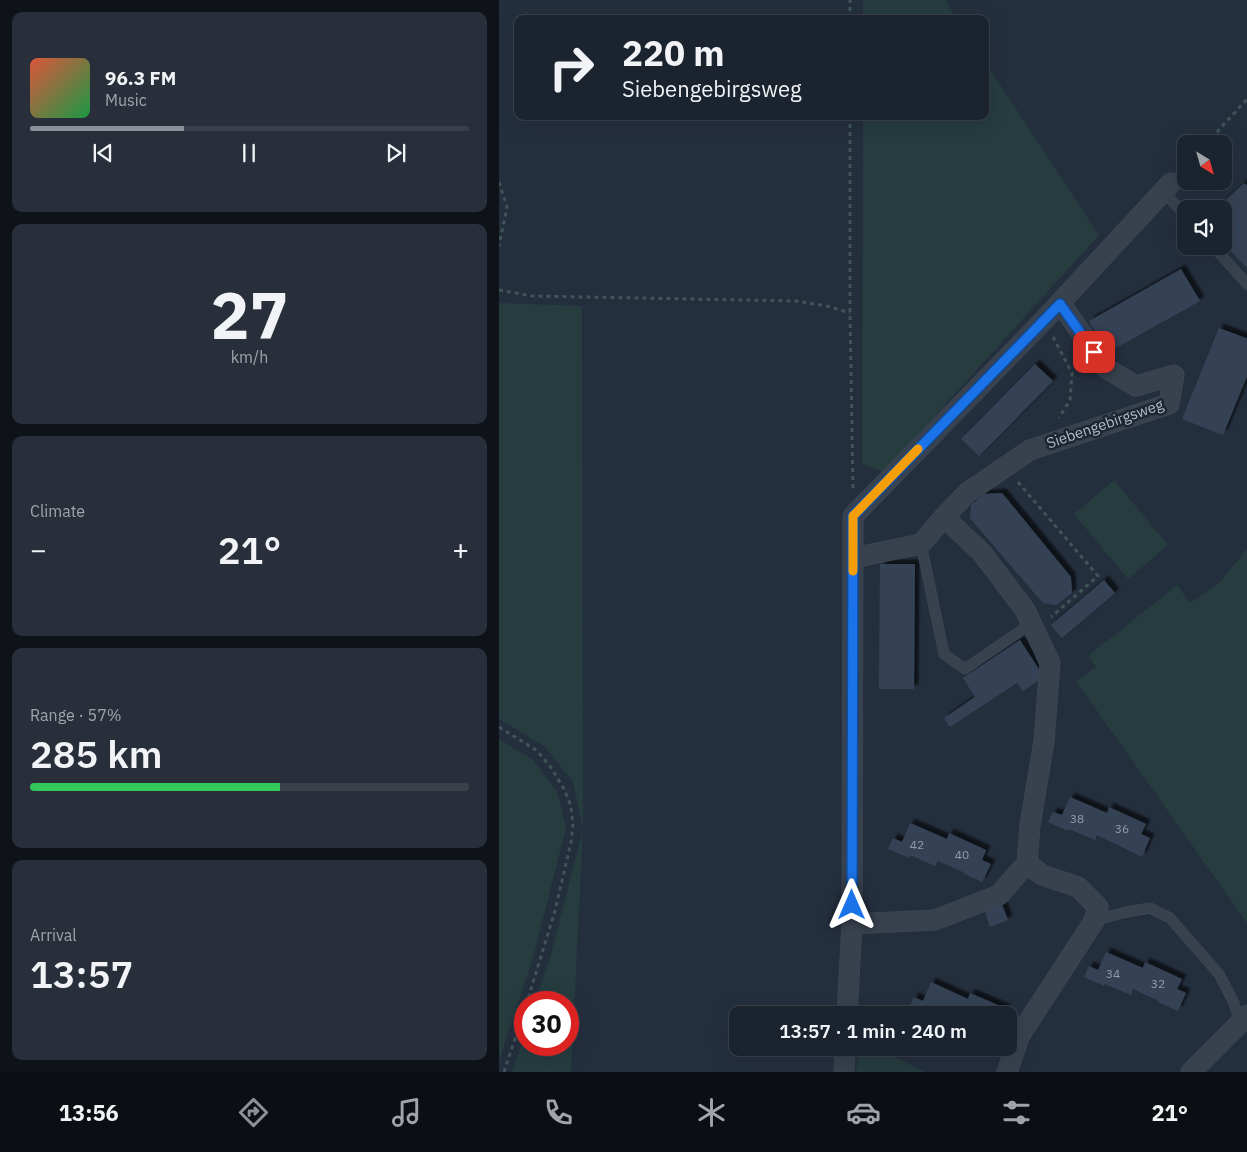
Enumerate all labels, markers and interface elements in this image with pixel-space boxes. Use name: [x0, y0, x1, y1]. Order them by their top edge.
text: 220 m: [622, 30, 725, 76]
icon: right: [539, 35, 604, 100]
text: 96.3 FM: [105, 66, 176, 90]
text: Siebengebirgsweg: [622, 74, 802, 103]
text: Music: [105, 90, 147, 110]
north arrow: [1177, 135, 1231, 190]
map controls: [1177, 135, 1232, 255]
icon: previous: [89, 139, 117, 167]
icon: pause: [235, 139, 263, 167]
icon: next: [382, 139, 410, 167]
button: sound: [1177, 200, 1232, 255]
text: 27: [210, 272, 289, 357]
pin: [1073, 331, 1115, 373]
icon: arrive: [1080, 338, 1108, 366]
text: km/h: [231, 347, 268, 367]
street label: Siebengebirgsweg: [1044, 395, 1166, 452]
text: Climate: [30, 501, 85, 521]
text: 21°: [218, 525, 281, 574]
text: −: [30, 531, 47, 568]
text: +: [452, 531, 469, 568]
text: Range · 57%: [30, 705, 122, 725]
text: 285 km: [30, 729, 162, 778]
house number: 38: [1070, 811, 1084, 826]
house number: 36: [1115, 821, 1129, 836]
house number: 42: [910, 837, 924, 852]
house number: 40: [955, 847, 969, 862]
position arrow: [825, 878, 877, 930]
text: Arrival: [30, 925, 77, 945]
text: 13:57: [30, 949, 133, 998]
house number: 34: [1106, 966, 1120, 981]
house number: 32: [1151, 976, 1165, 991]
speed limit sign: 30: [514, 991, 579, 1056]
text: 13:57 · 1 min · 240 m: [779, 1019, 967, 1043]
icon: directions: [236, 1095, 271, 1130]
icon: music: [389, 1095, 424, 1130]
icon: phone: [541, 1095, 576, 1130]
icon: climate: [694, 1095, 729, 1130]
icon: car: [846, 1095, 881, 1130]
icon: filters: [999, 1095, 1034, 1130]
text: 13:56: [59, 1098, 119, 1127]
text: 21°: [1151, 1098, 1188, 1127]

